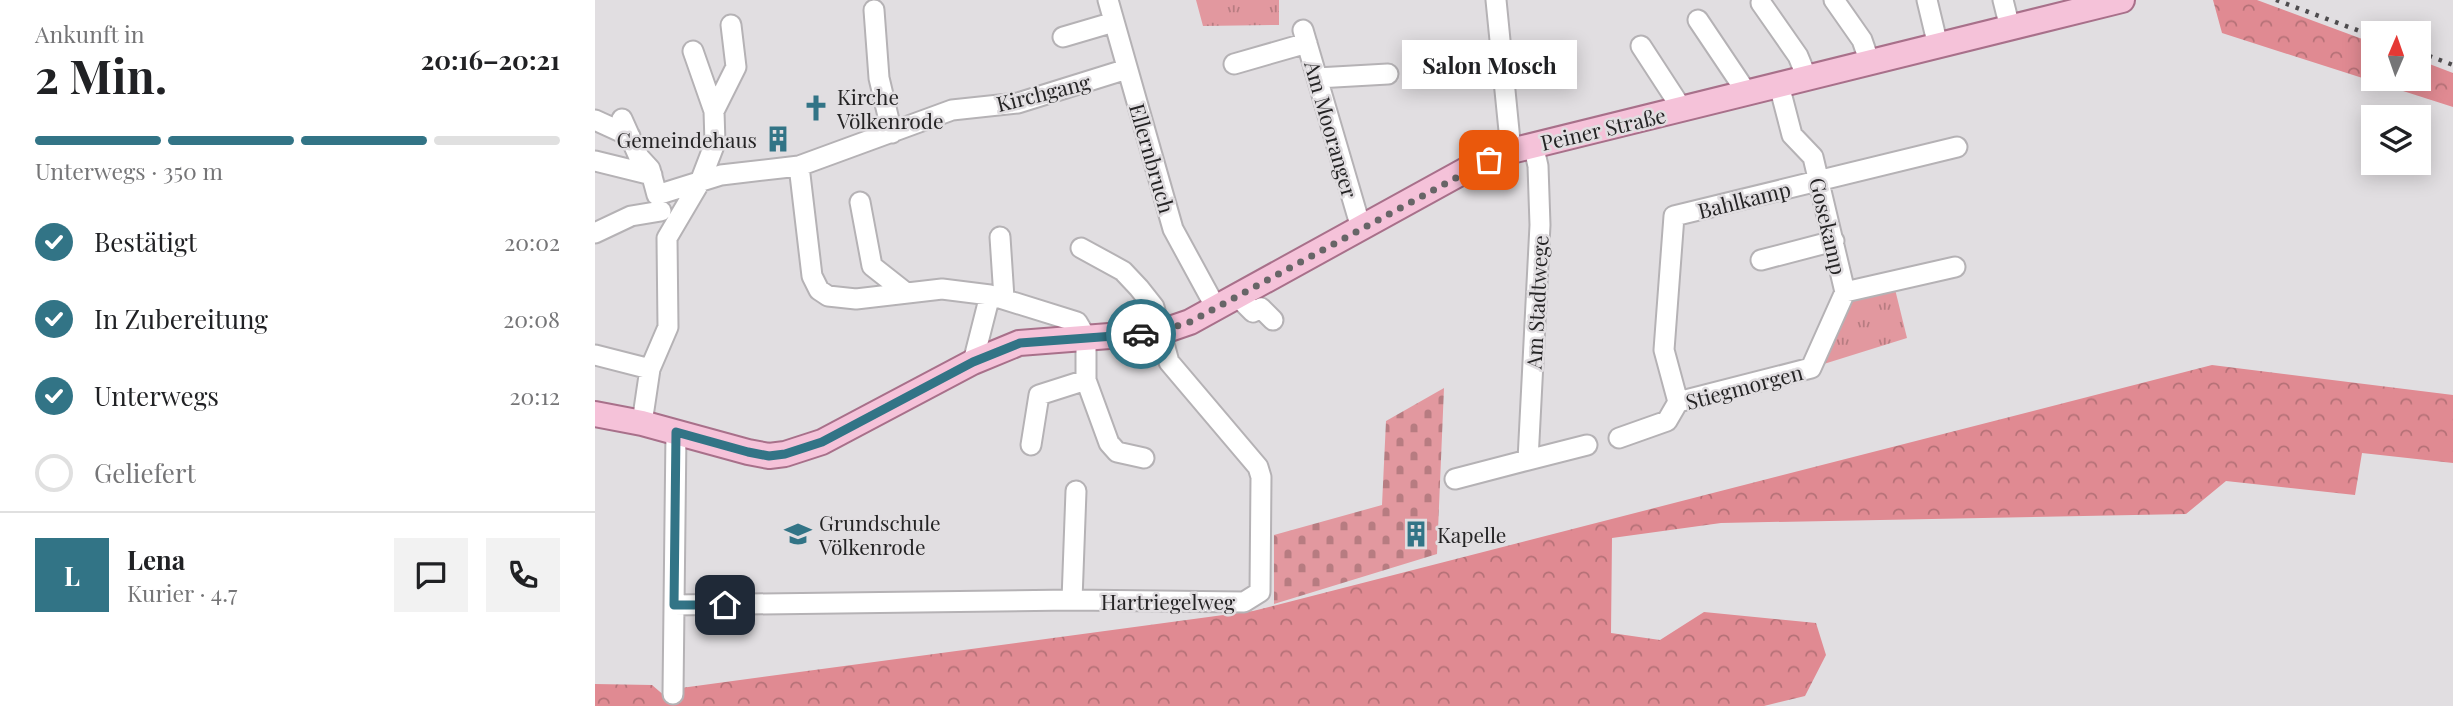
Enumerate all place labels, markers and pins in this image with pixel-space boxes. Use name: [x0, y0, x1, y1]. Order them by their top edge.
callout: Salon Mosch: [1401, 41, 1577, 90]
place label: Kirche Völkenrode: [836, 82, 944, 134]
church icon: Kirche Völkenrode: [801, 93, 831, 123]
building icon: Gemeindehaus: [763, 124, 793, 154]
place label: Gemeindehaus: [616, 125, 757, 153]
pin: [1459, 130, 1519, 190]
place label: Grundschule Völkenrode: [818, 508, 941, 560]
school or university icon: Grundschule Völkenrode: [783, 519, 813, 549]
building icon: Kapelle: [1401, 519, 1431, 549]
place label: Kapelle: [1437, 520, 1506, 548]
pin: [695, 575, 755, 635]

